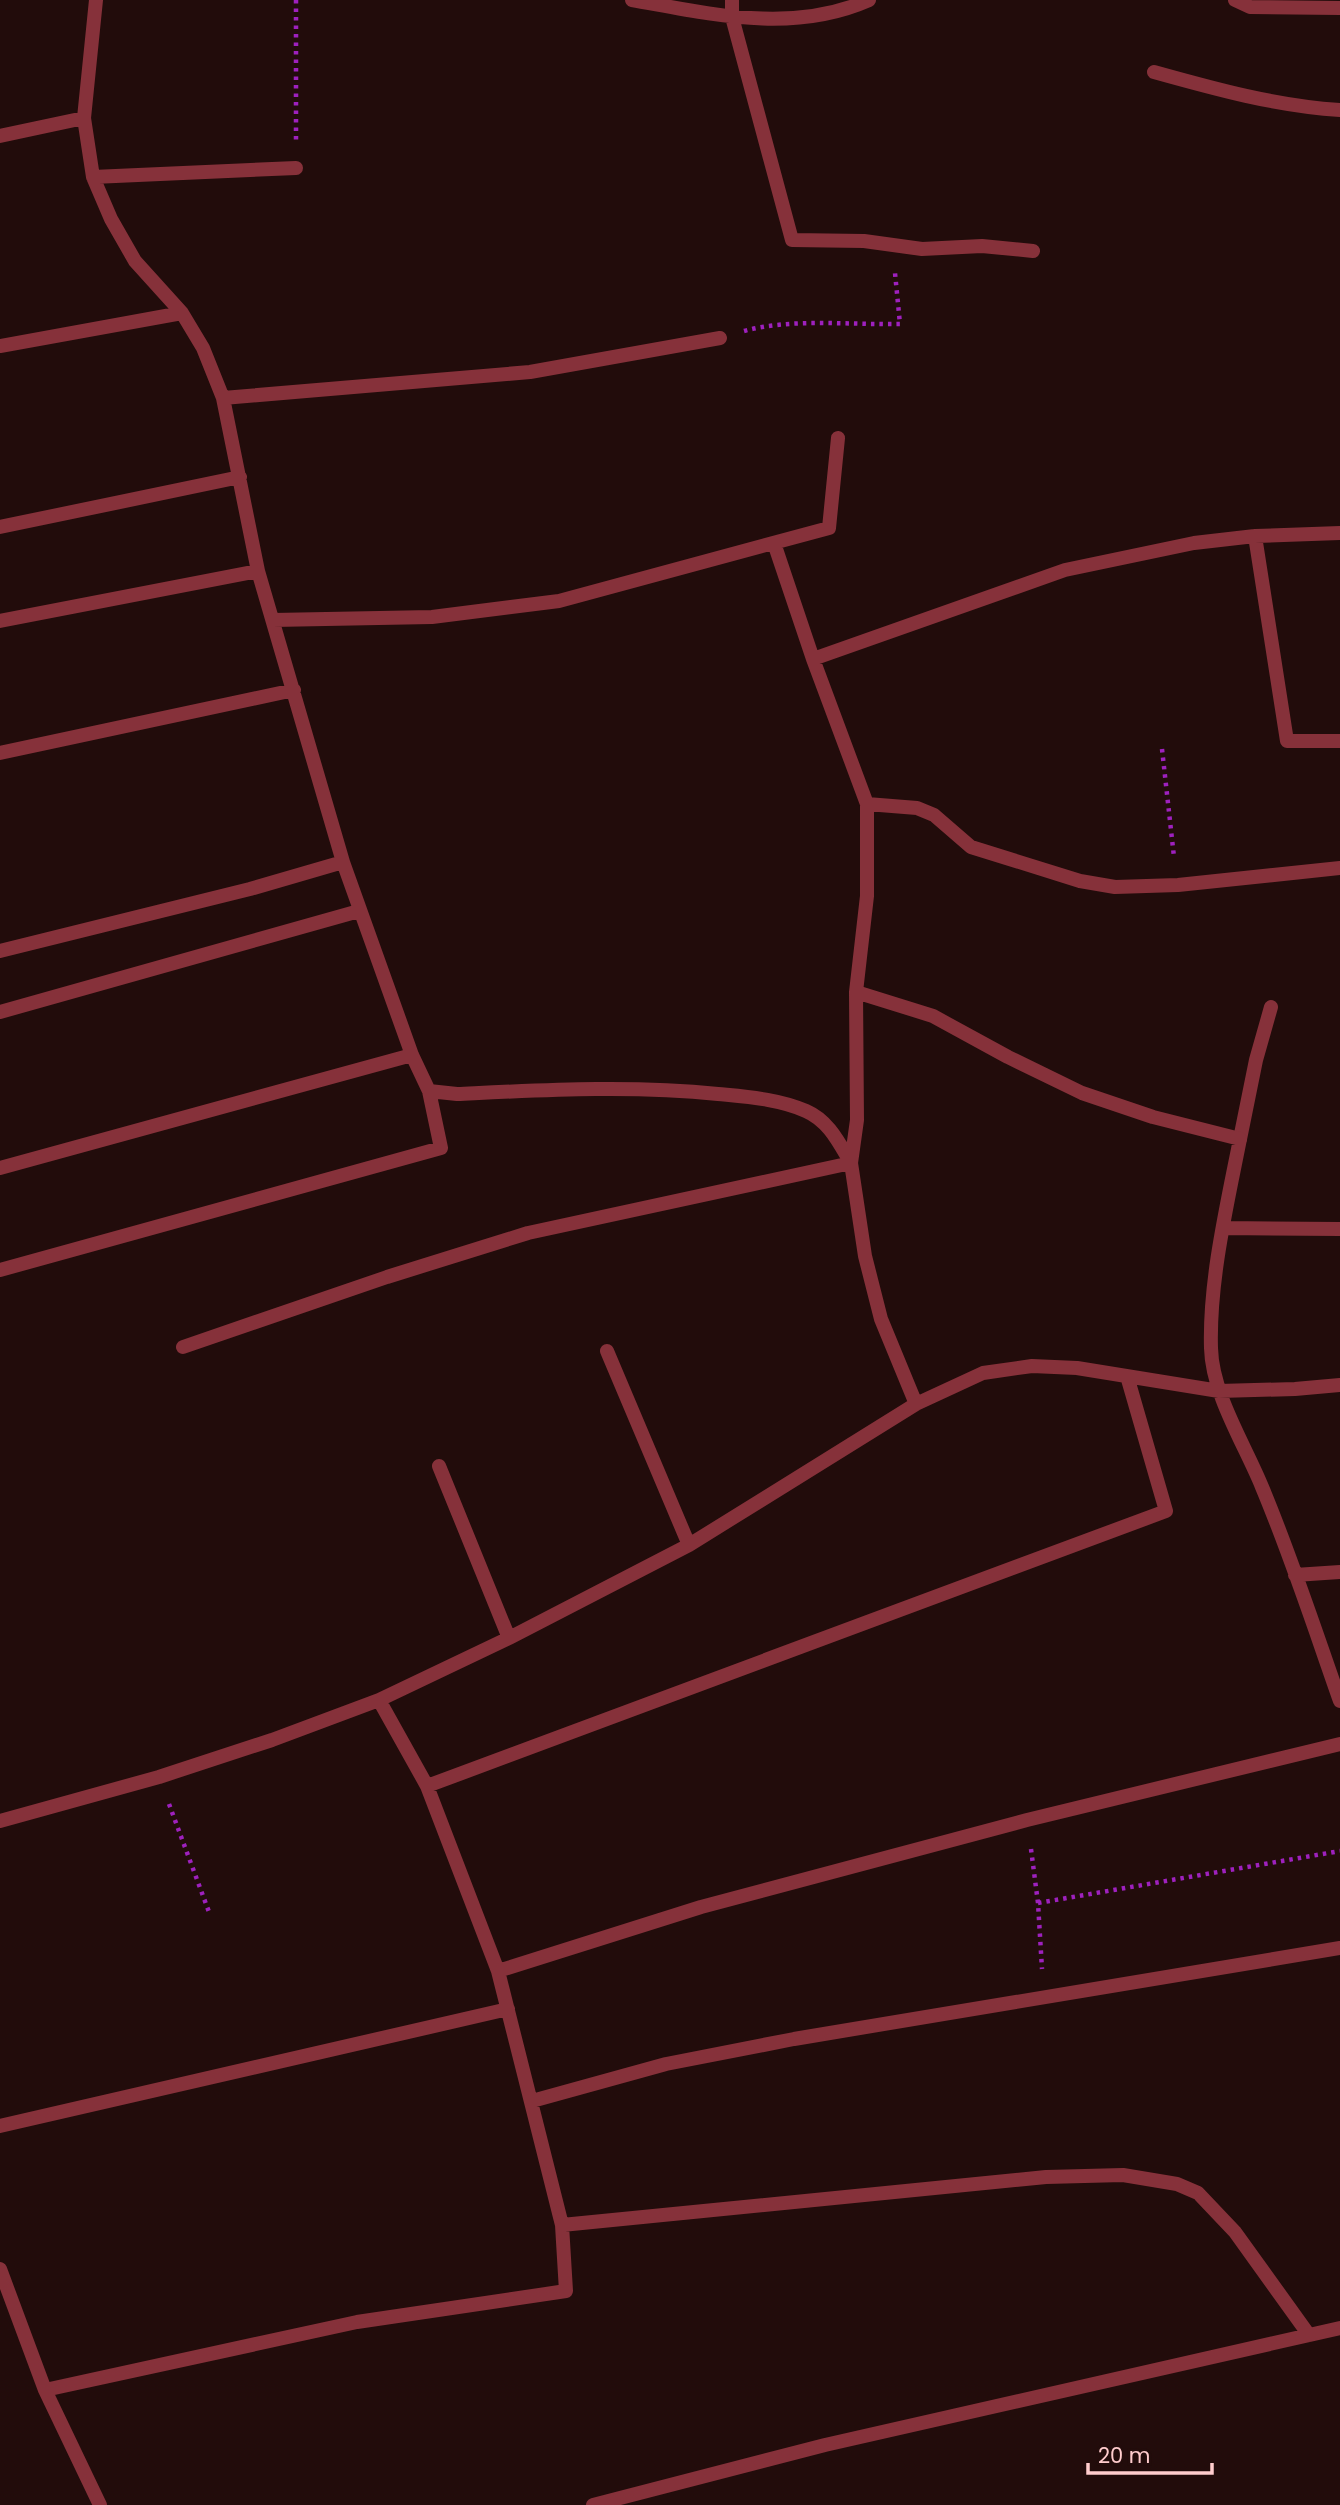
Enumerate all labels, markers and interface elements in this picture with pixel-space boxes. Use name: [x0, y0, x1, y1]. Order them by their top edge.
scale bar: [1088, 2432, 1212, 2476]
text: 20 m: [1098, 2441, 1151, 2470]

